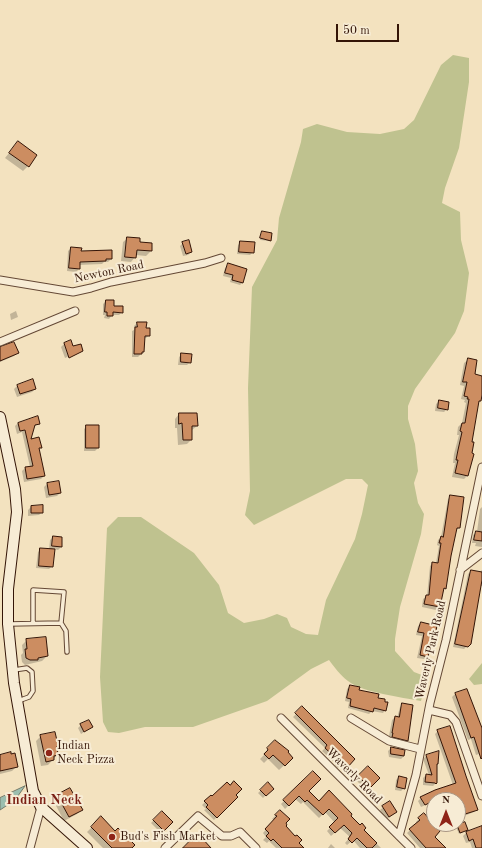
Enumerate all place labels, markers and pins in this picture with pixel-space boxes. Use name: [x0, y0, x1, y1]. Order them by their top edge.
place label: Indian Neck Pizza: [57, 739, 114, 767]
marker: Indian Neck Pizza: [44, 748, 54, 758]
place label: Bud's Fish Market: [120, 830, 216, 844]
marker: Bud's Fish Market: [107, 832, 117, 842]

